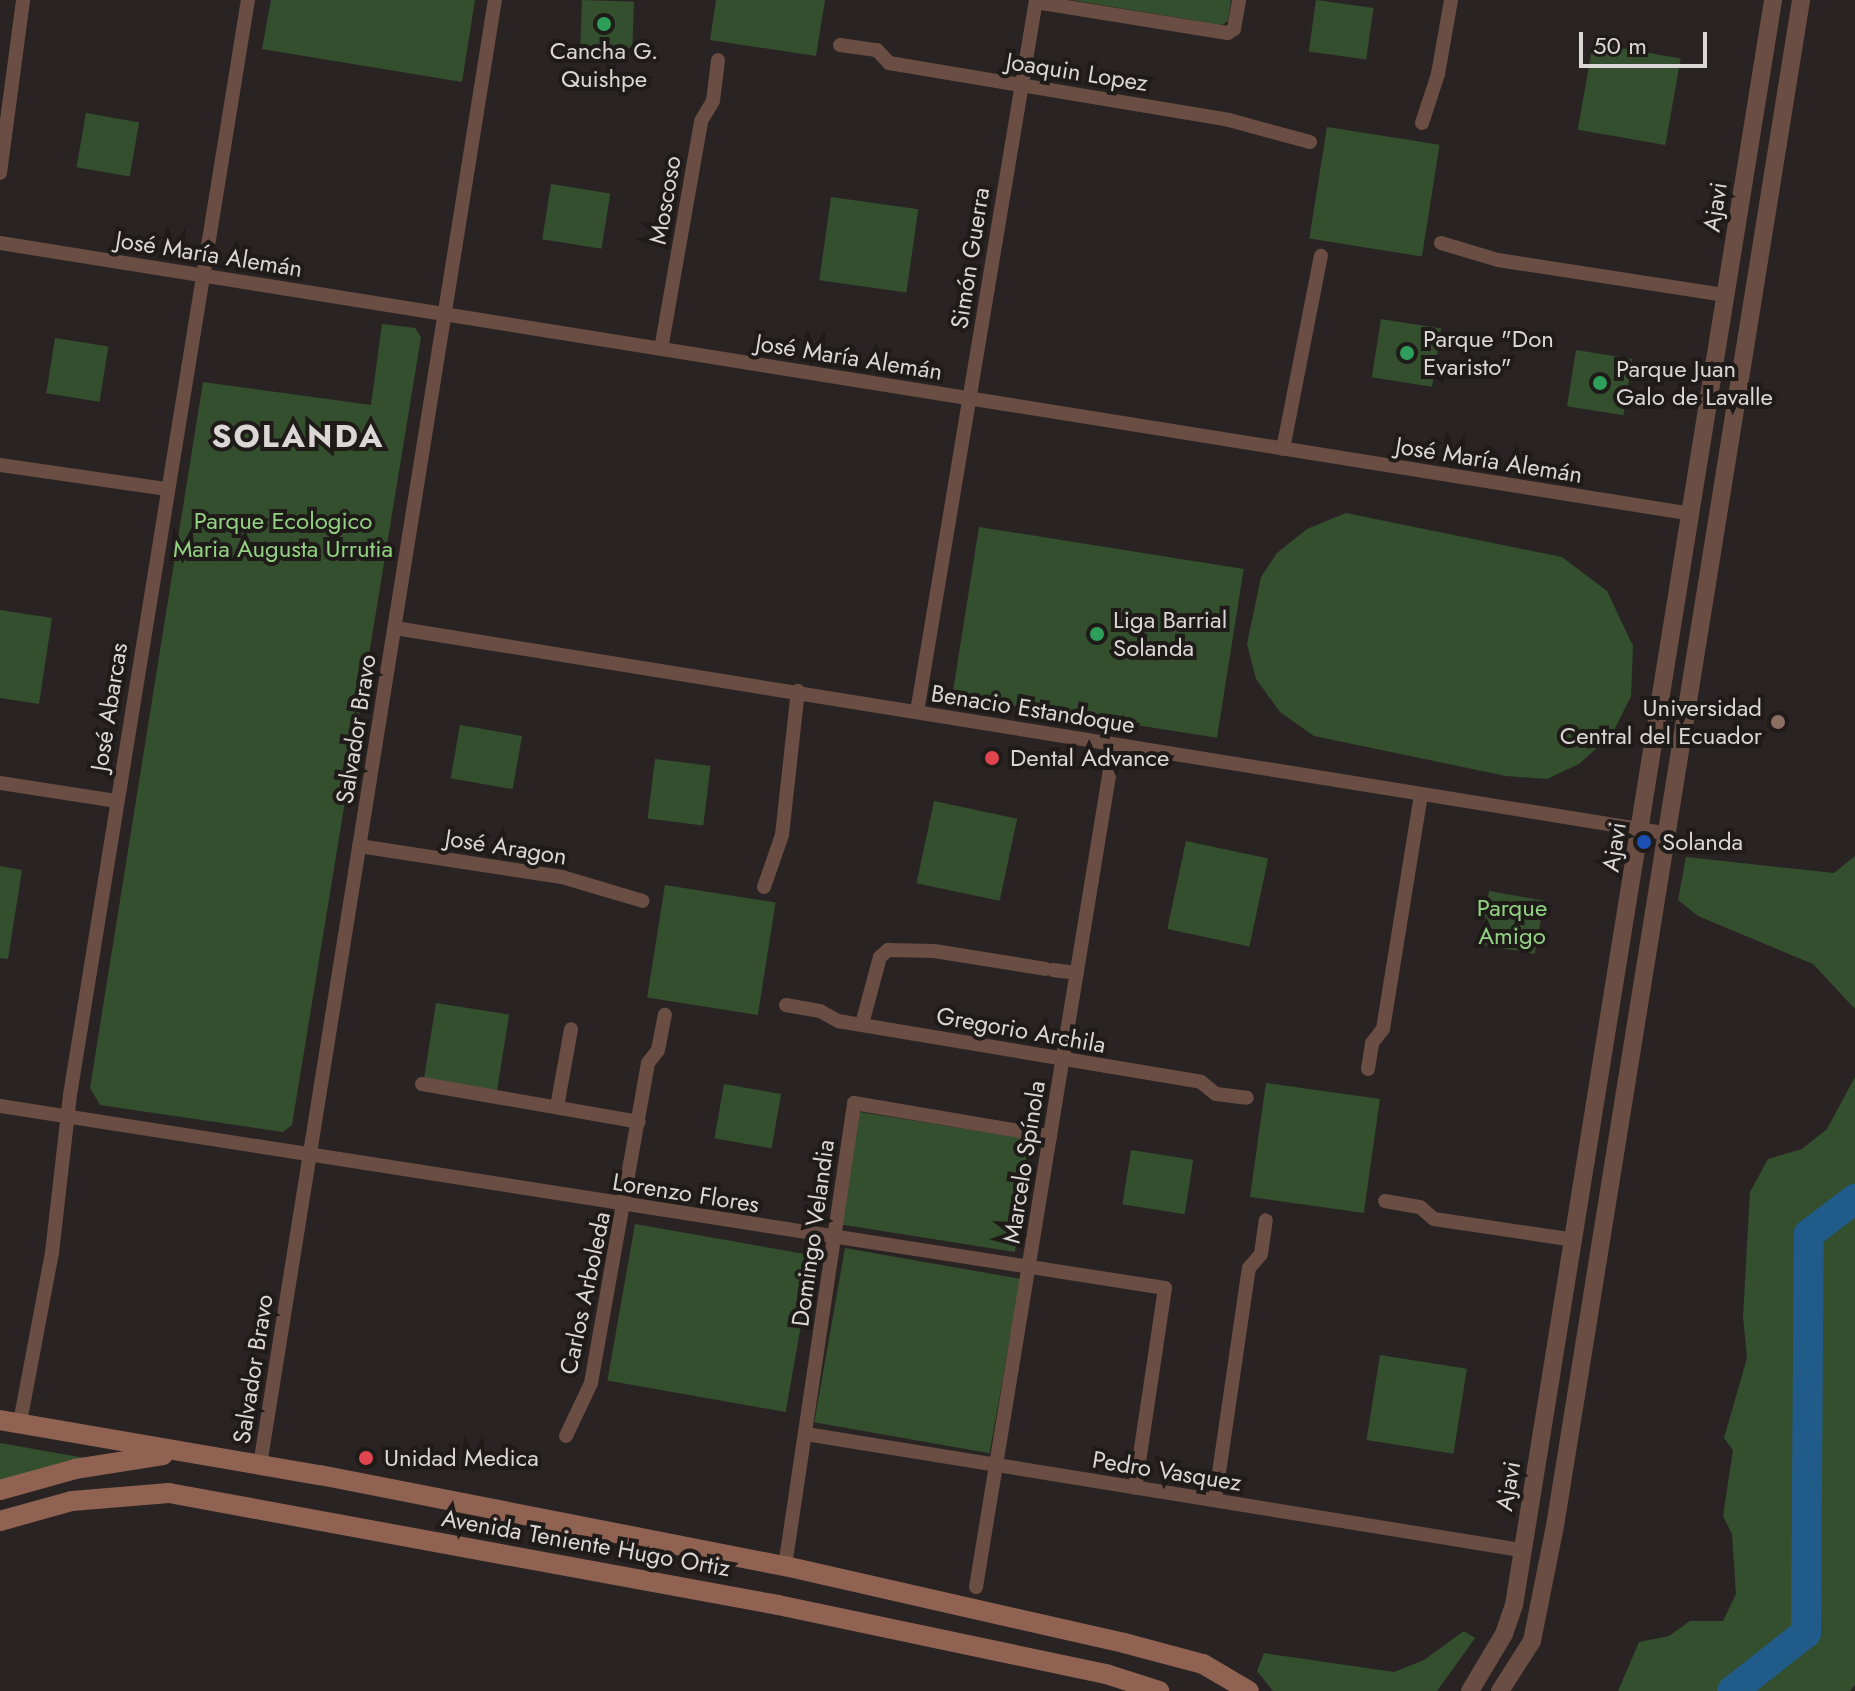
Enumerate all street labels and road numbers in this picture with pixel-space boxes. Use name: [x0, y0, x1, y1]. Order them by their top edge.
street label: Joaquin Lopez: [1004, 47, 1150, 97]
street label: Moscoso: [643, 153, 687, 247]
street label: Ajavi: [1697, 180, 1733, 234]
street label: Simón Guerra: [945, 185, 995, 331]
street label: José María Alemán: [113, 225, 305, 283]
street label: José María Alemán: [753, 328, 945, 386]
street label: José María Alemán: [1393, 431, 1585, 489]
street label: José Abarcas: [85, 641, 133, 773]
street label: Salvador Bravo: [330, 652, 382, 806]
street label: Benacio Estandoque: [929, 679, 1137, 739]
street label: Ajavi: [1596, 820, 1632, 874]
street label: José Aragon: [443, 823, 569, 871]
street label: Gregorio Archila: [934, 1001, 1108, 1059]
street label: Marcelo Spínola: [997, 1079, 1051, 1245]
street label: Domingo Velandia: [786, 1138, 840, 1328]
street label: Lorenzo Flores: [611, 1167, 761, 1219]
street label: Carlos Arboleda: [554, 1209, 616, 1377]
street label: Salvador Bravo: [227, 1292, 279, 1446]
street label: Pedro Vasquez: [1090, 1445, 1244, 1497]
street label: Ajavi: [1489, 1459, 1527, 1513]
street label: Avenida Teniente Hugo Ortiz: [439, 1503, 733, 1583]

